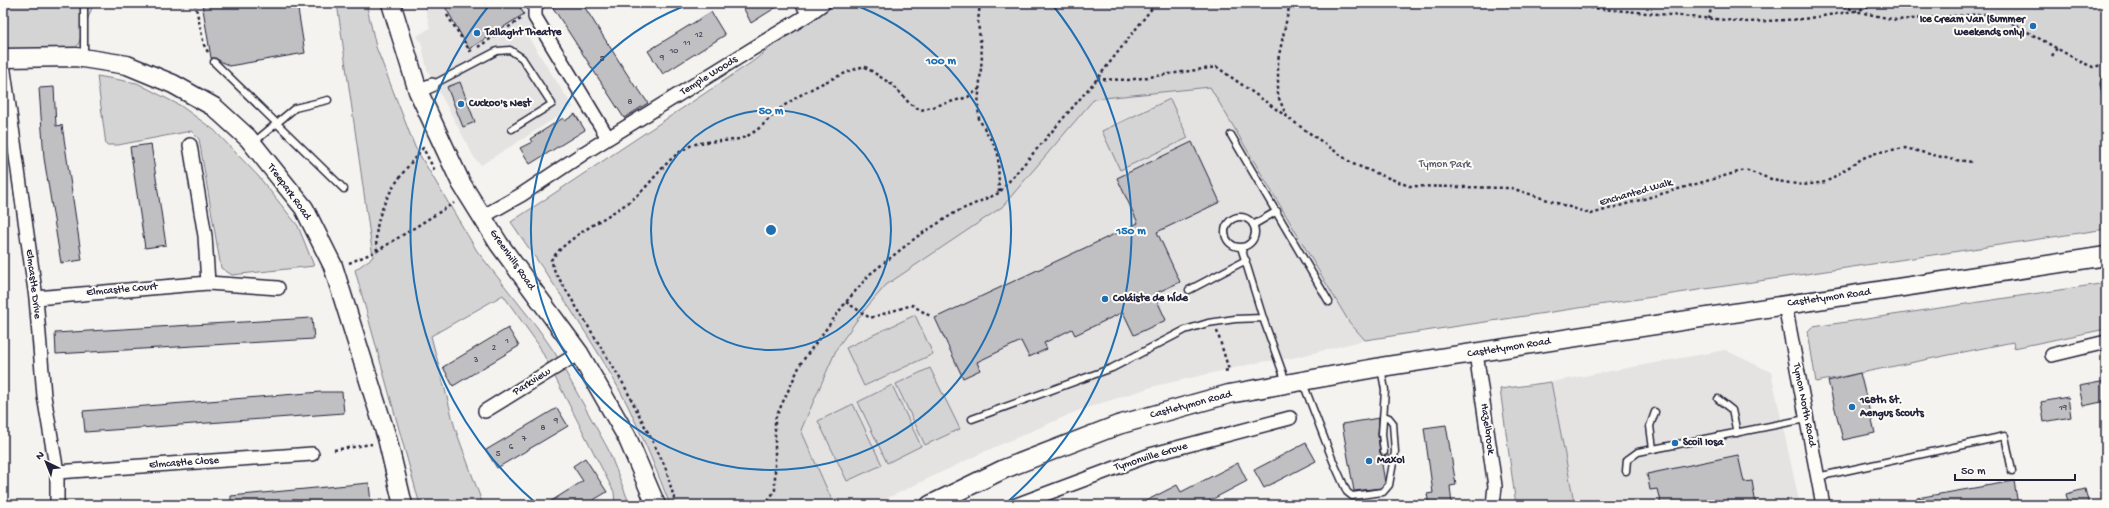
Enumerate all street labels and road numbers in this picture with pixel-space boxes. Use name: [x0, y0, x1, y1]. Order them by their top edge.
street label: Temple Woods: [677, 53, 741, 99]
street label: Treepark Road: [264, 161, 314, 224]
street label: Enchanted Walk: [1598, 177, 1675, 209]
street label: Greenhills Road: [487, 227, 538, 294]
street label: Elmcastle Drive: [23, 248, 43, 320]
street label: Elmcastle Court: [86, 281, 160, 299]
street label: Castletymon Road: [1787, 286, 1873, 310]
street label: Castletymon Road: [1467, 335, 1553, 360]
street label: Tymon North Road: [1790, 361, 1818, 449]
street label: Parkview: [510, 365, 554, 399]
street label: Castletymon Road: [1149, 388, 1235, 422]
street label: Hazelbrook: [1477, 403, 1497, 456]
street label: Tymonville Grove: [1112, 440, 1189, 474]
street label: Elmcastle Close: [149, 455, 220, 471]

